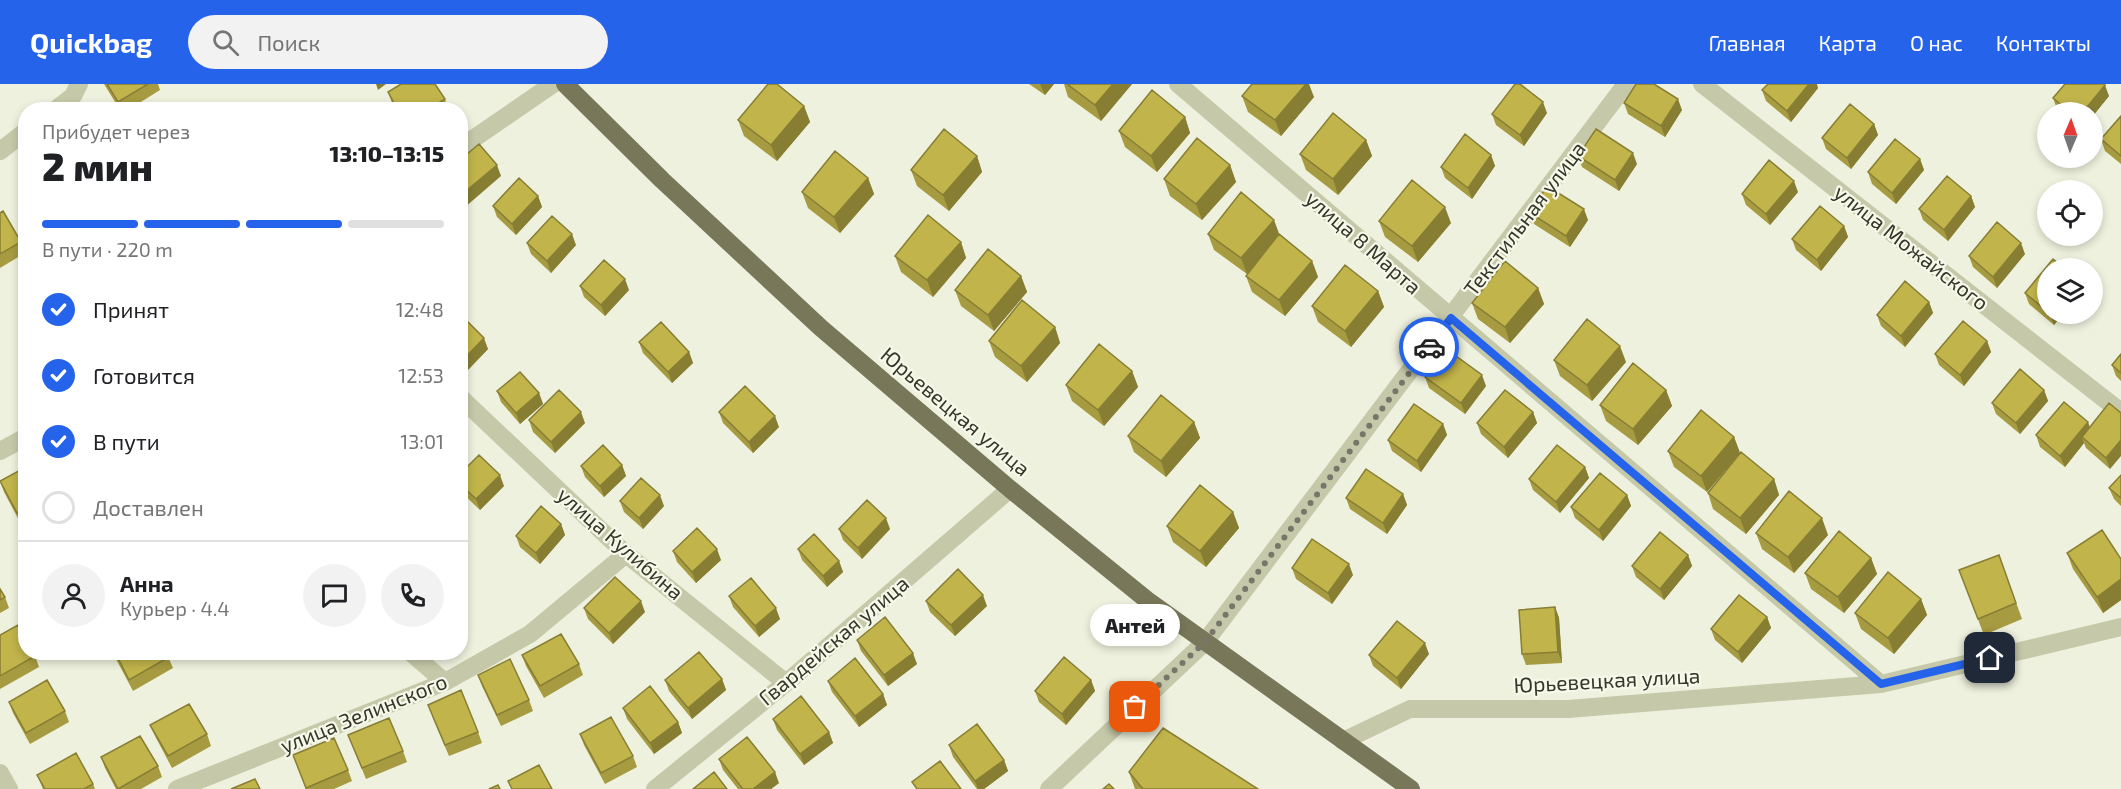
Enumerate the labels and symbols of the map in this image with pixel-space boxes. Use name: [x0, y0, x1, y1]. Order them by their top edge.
north arrow: [2037, 102, 2103, 168]
street label: Текстильная улица: [1458, 136, 1591, 301]
street label: улица Можайского: [1829, 179, 1994, 316]
street label: улица 8 Марта: [1300, 185, 1427, 300]
courier: [1399, 317, 1459, 377]
street label: Юрьевецкая улица: [876, 341, 1036, 481]
street label: улица Кулибина: [552, 481, 689, 605]
street label: Гвардейская улица: [753, 570, 914, 711]
callout: Антей: [1090, 605, 1180, 647]
pin: [1964, 632, 2015, 683]
street label: Юрьевецкая улица: [1513, 662, 1701, 698]
street label: улица Зелинского: [276, 668, 451, 758]
pin: [1109, 681, 1160, 732]

